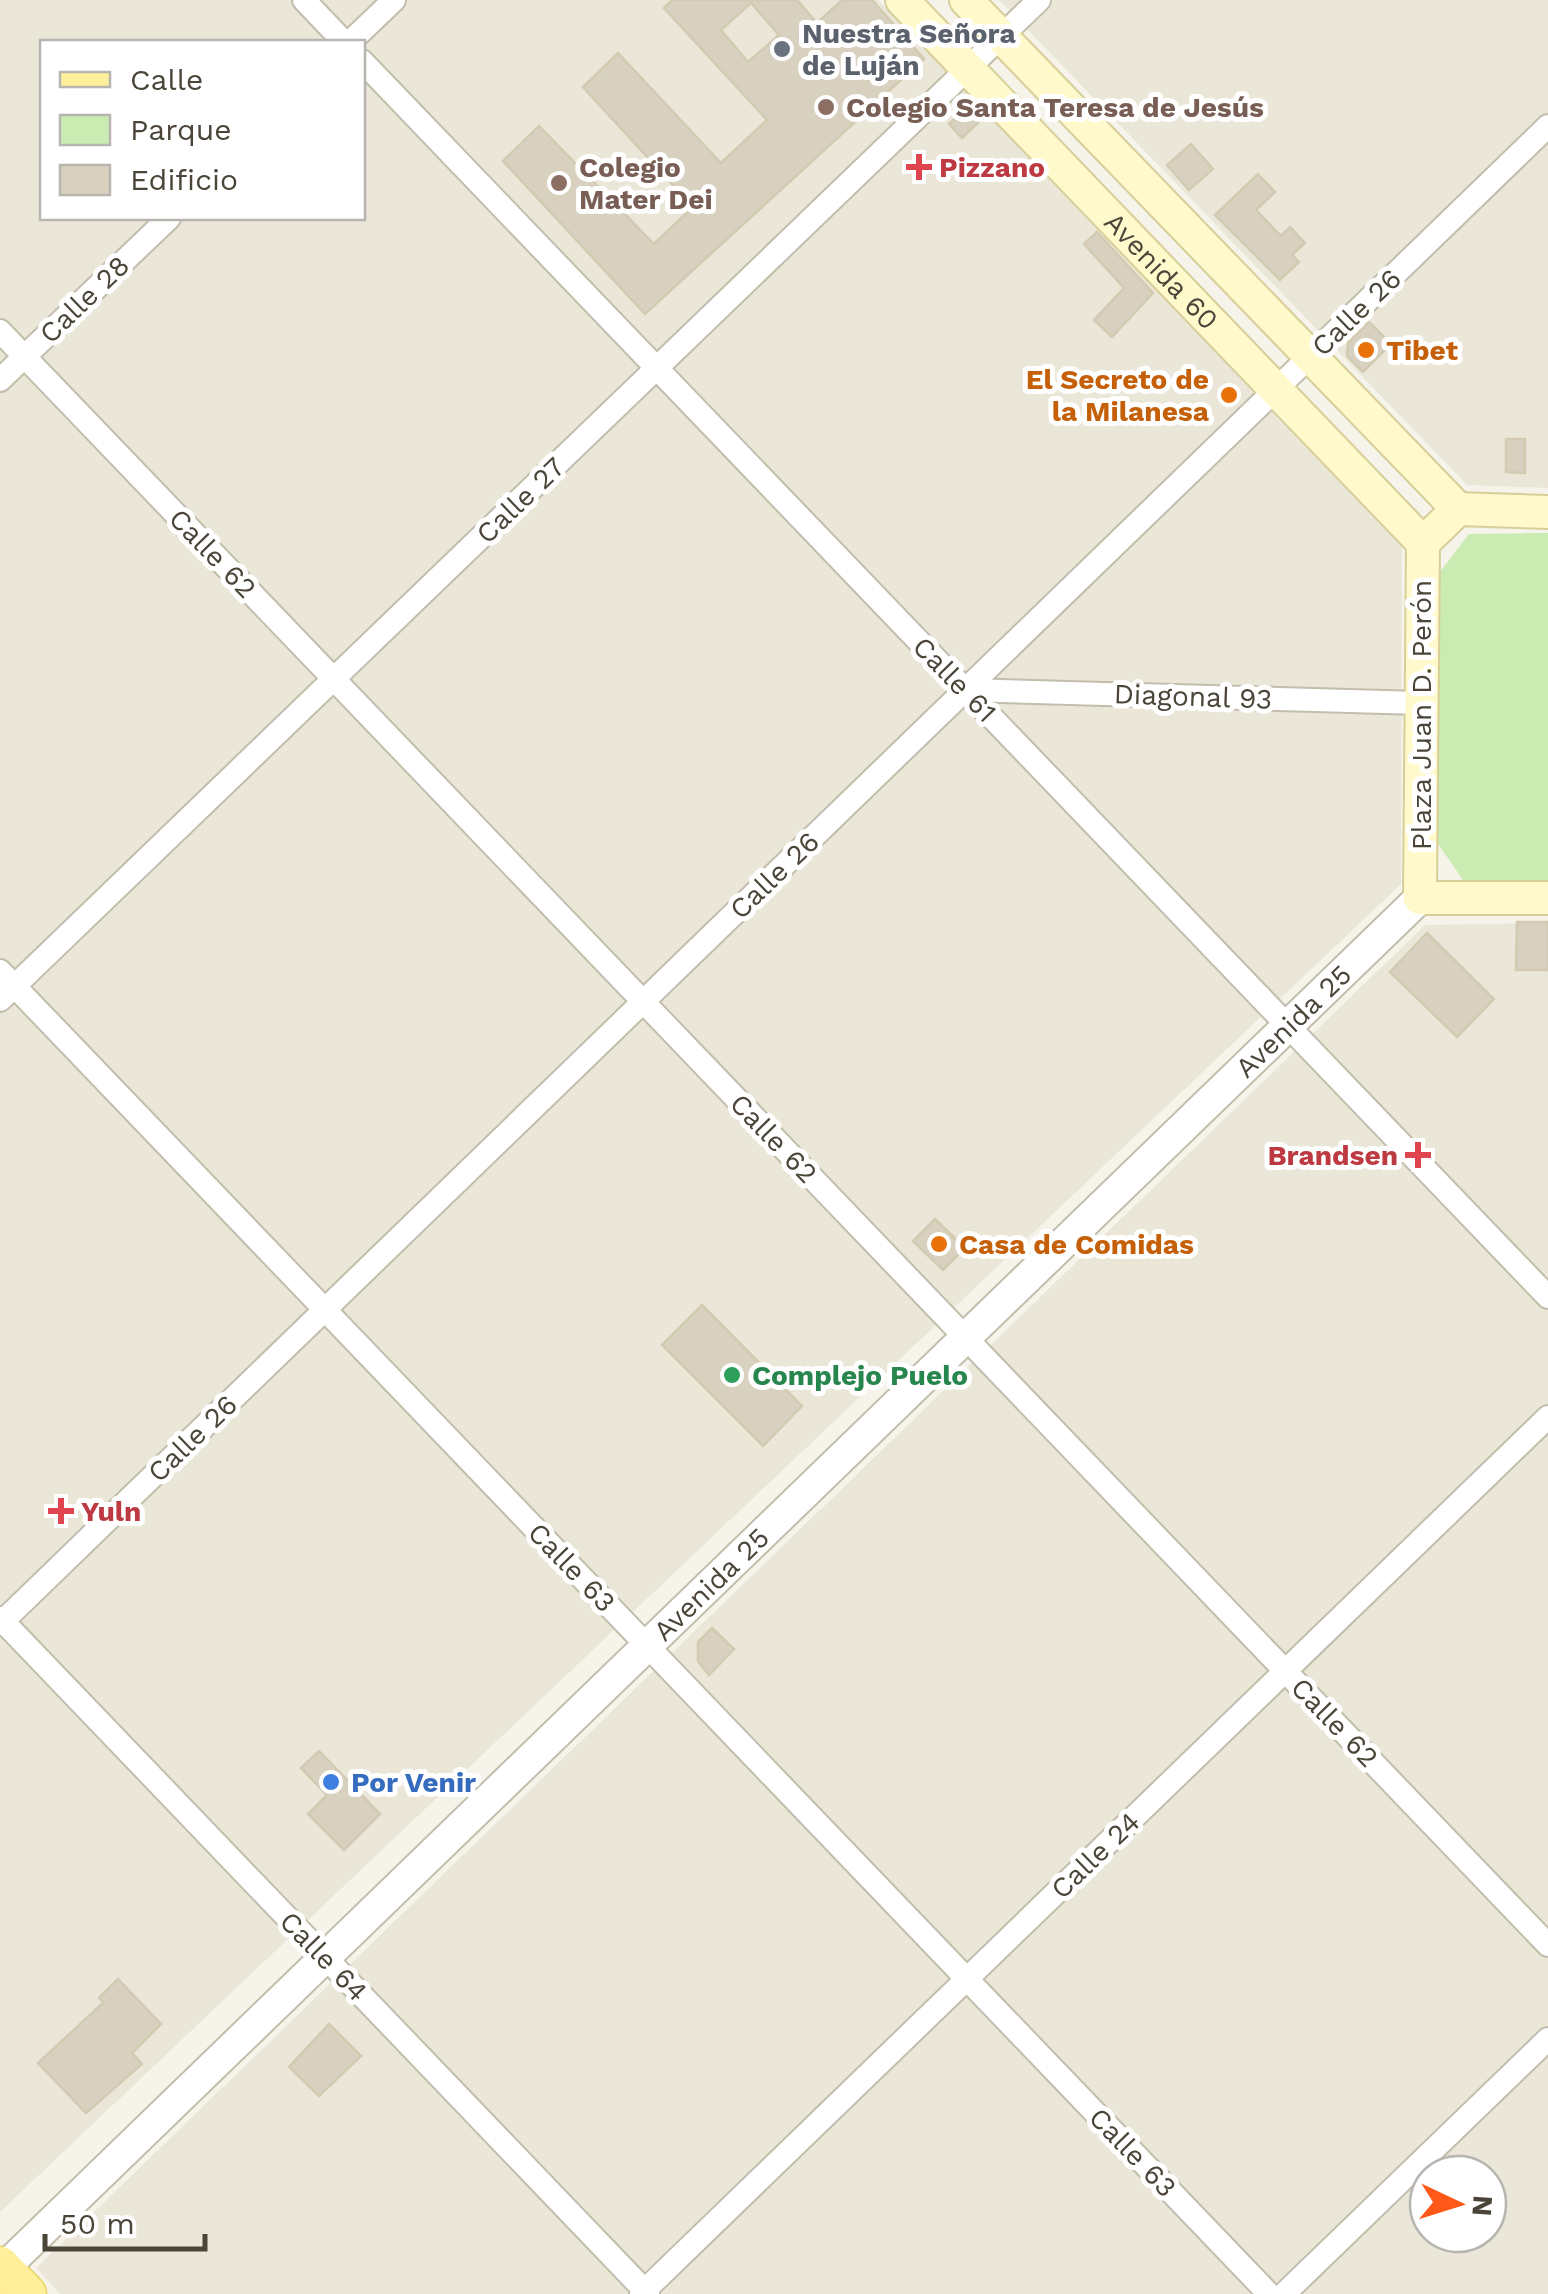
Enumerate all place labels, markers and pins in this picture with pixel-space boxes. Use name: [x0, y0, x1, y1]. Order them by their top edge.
place label: Nuestra Señora de Luján: [802, 17, 1016, 82]
marker: Nuestra Señora de Luján: [771, 38, 793, 60]
place label: Colegio Santa Teresa de Jesús: [846, 91, 1264, 124]
marker: Colegio Santa Teresa de Jesús: [815, 96, 837, 118]
place label: Colegio Mater Dei: [579, 151, 713, 216]
place label: Pizzano: [939, 151, 1045, 184]
marker: Pizzano: [908, 156, 930, 178]
marker: Colegio Mater Dei: [548, 172, 570, 194]
place label: Tibet: [1386, 334, 1458, 367]
marker: Tibet: [1355, 339, 1377, 361]
place label: El Secreto de la Milanesa: [1026, 363, 1210, 428]
marker: El Secreto de la Milanesa: [1218, 384, 1240, 406]
place label: Brandsen: [1267, 1139, 1398, 1172]
marker: Brandsen: [1407, 1144, 1429, 1166]
place label: Casa de Comidas: [959, 1228, 1194, 1261]
marker: Casa de Comidas: [928, 1233, 950, 1255]
place label: Complejo Puelo: [752, 1359, 968, 1392]
marker: Complejo Puelo: [721, 1364, 743, 1386]
place label: Yuln: [81, 1495, 141, 1528]
marker: Yuln: [50, 1500, 72, 1522]
place label: Por Venir: [351, 1766, 476, 1799]
marker: Por Venir: [320, 1771, 342, 1793]

